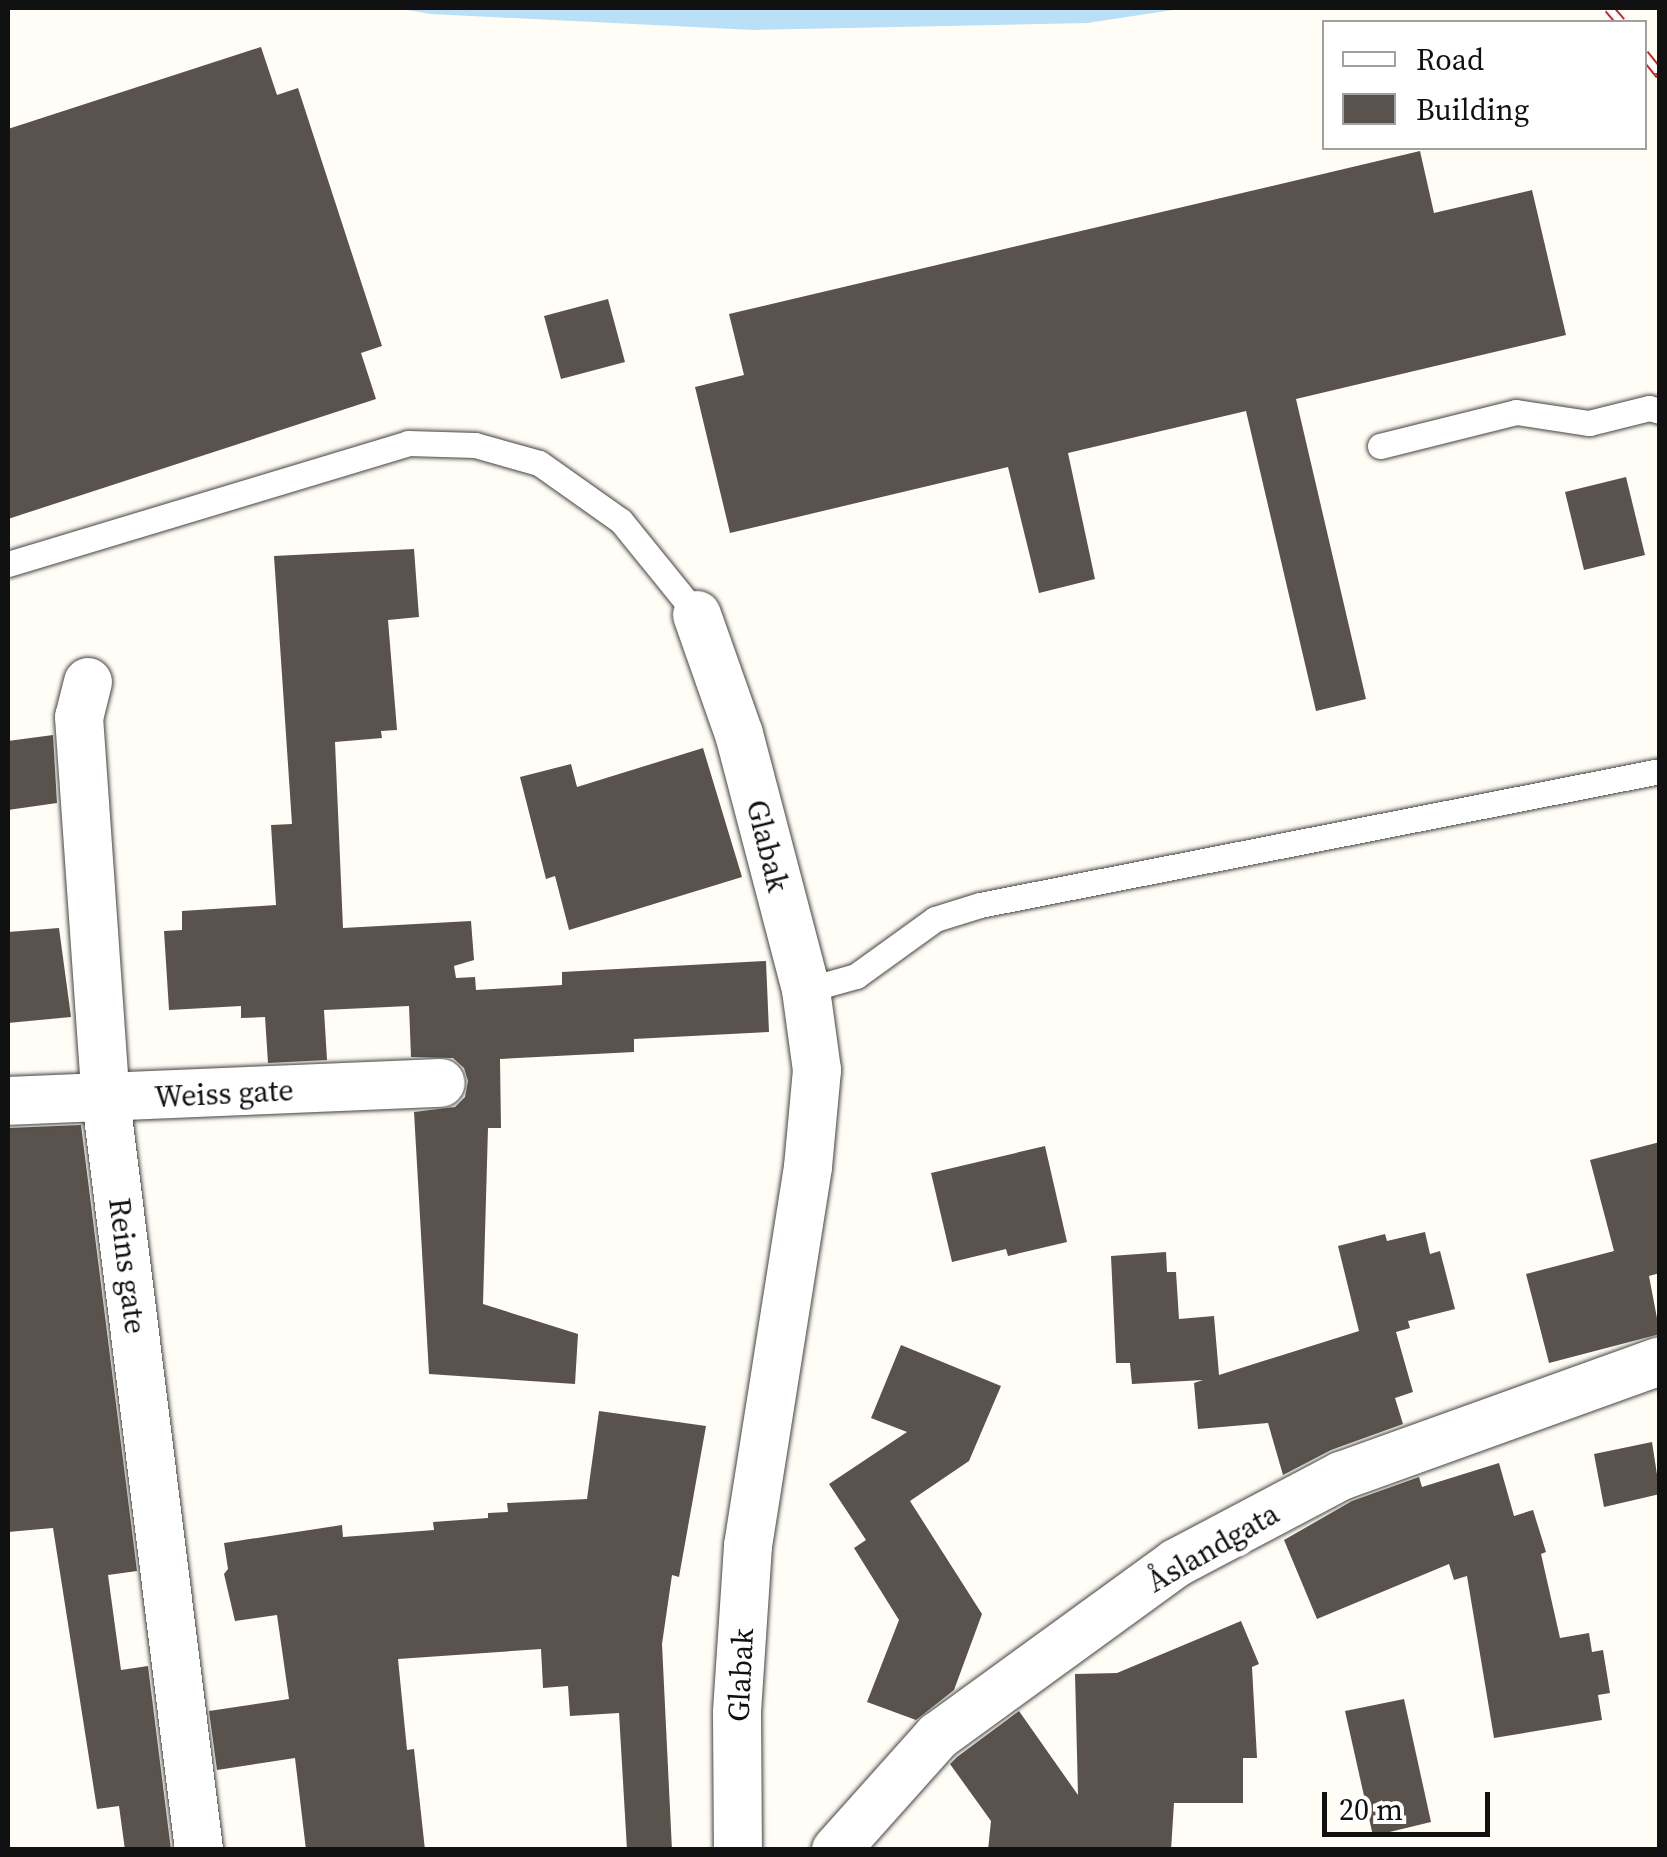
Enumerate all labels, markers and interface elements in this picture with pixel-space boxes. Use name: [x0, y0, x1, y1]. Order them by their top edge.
legend: [1322, 20, 1647, 150]
text: Road: [1416, 39, 1484, 80]
text: Building: [1416, 89, 1529, 130]
street label: Glabak: [738, 796, 796, 896]
street label: Weiss gate: [154, 1072, 294, 1116]
street label: Reins gate: [101, 1196, 153, 1336]
street label: Åslandgata: [1141, 1496, 1285, 1600]
street label: Glabak: [721, 1627, 761, 1723]
scale bar: [1327, 1772, 1494, 1834]
text: 20 m: [1339, 1789, 1403, 1830]

